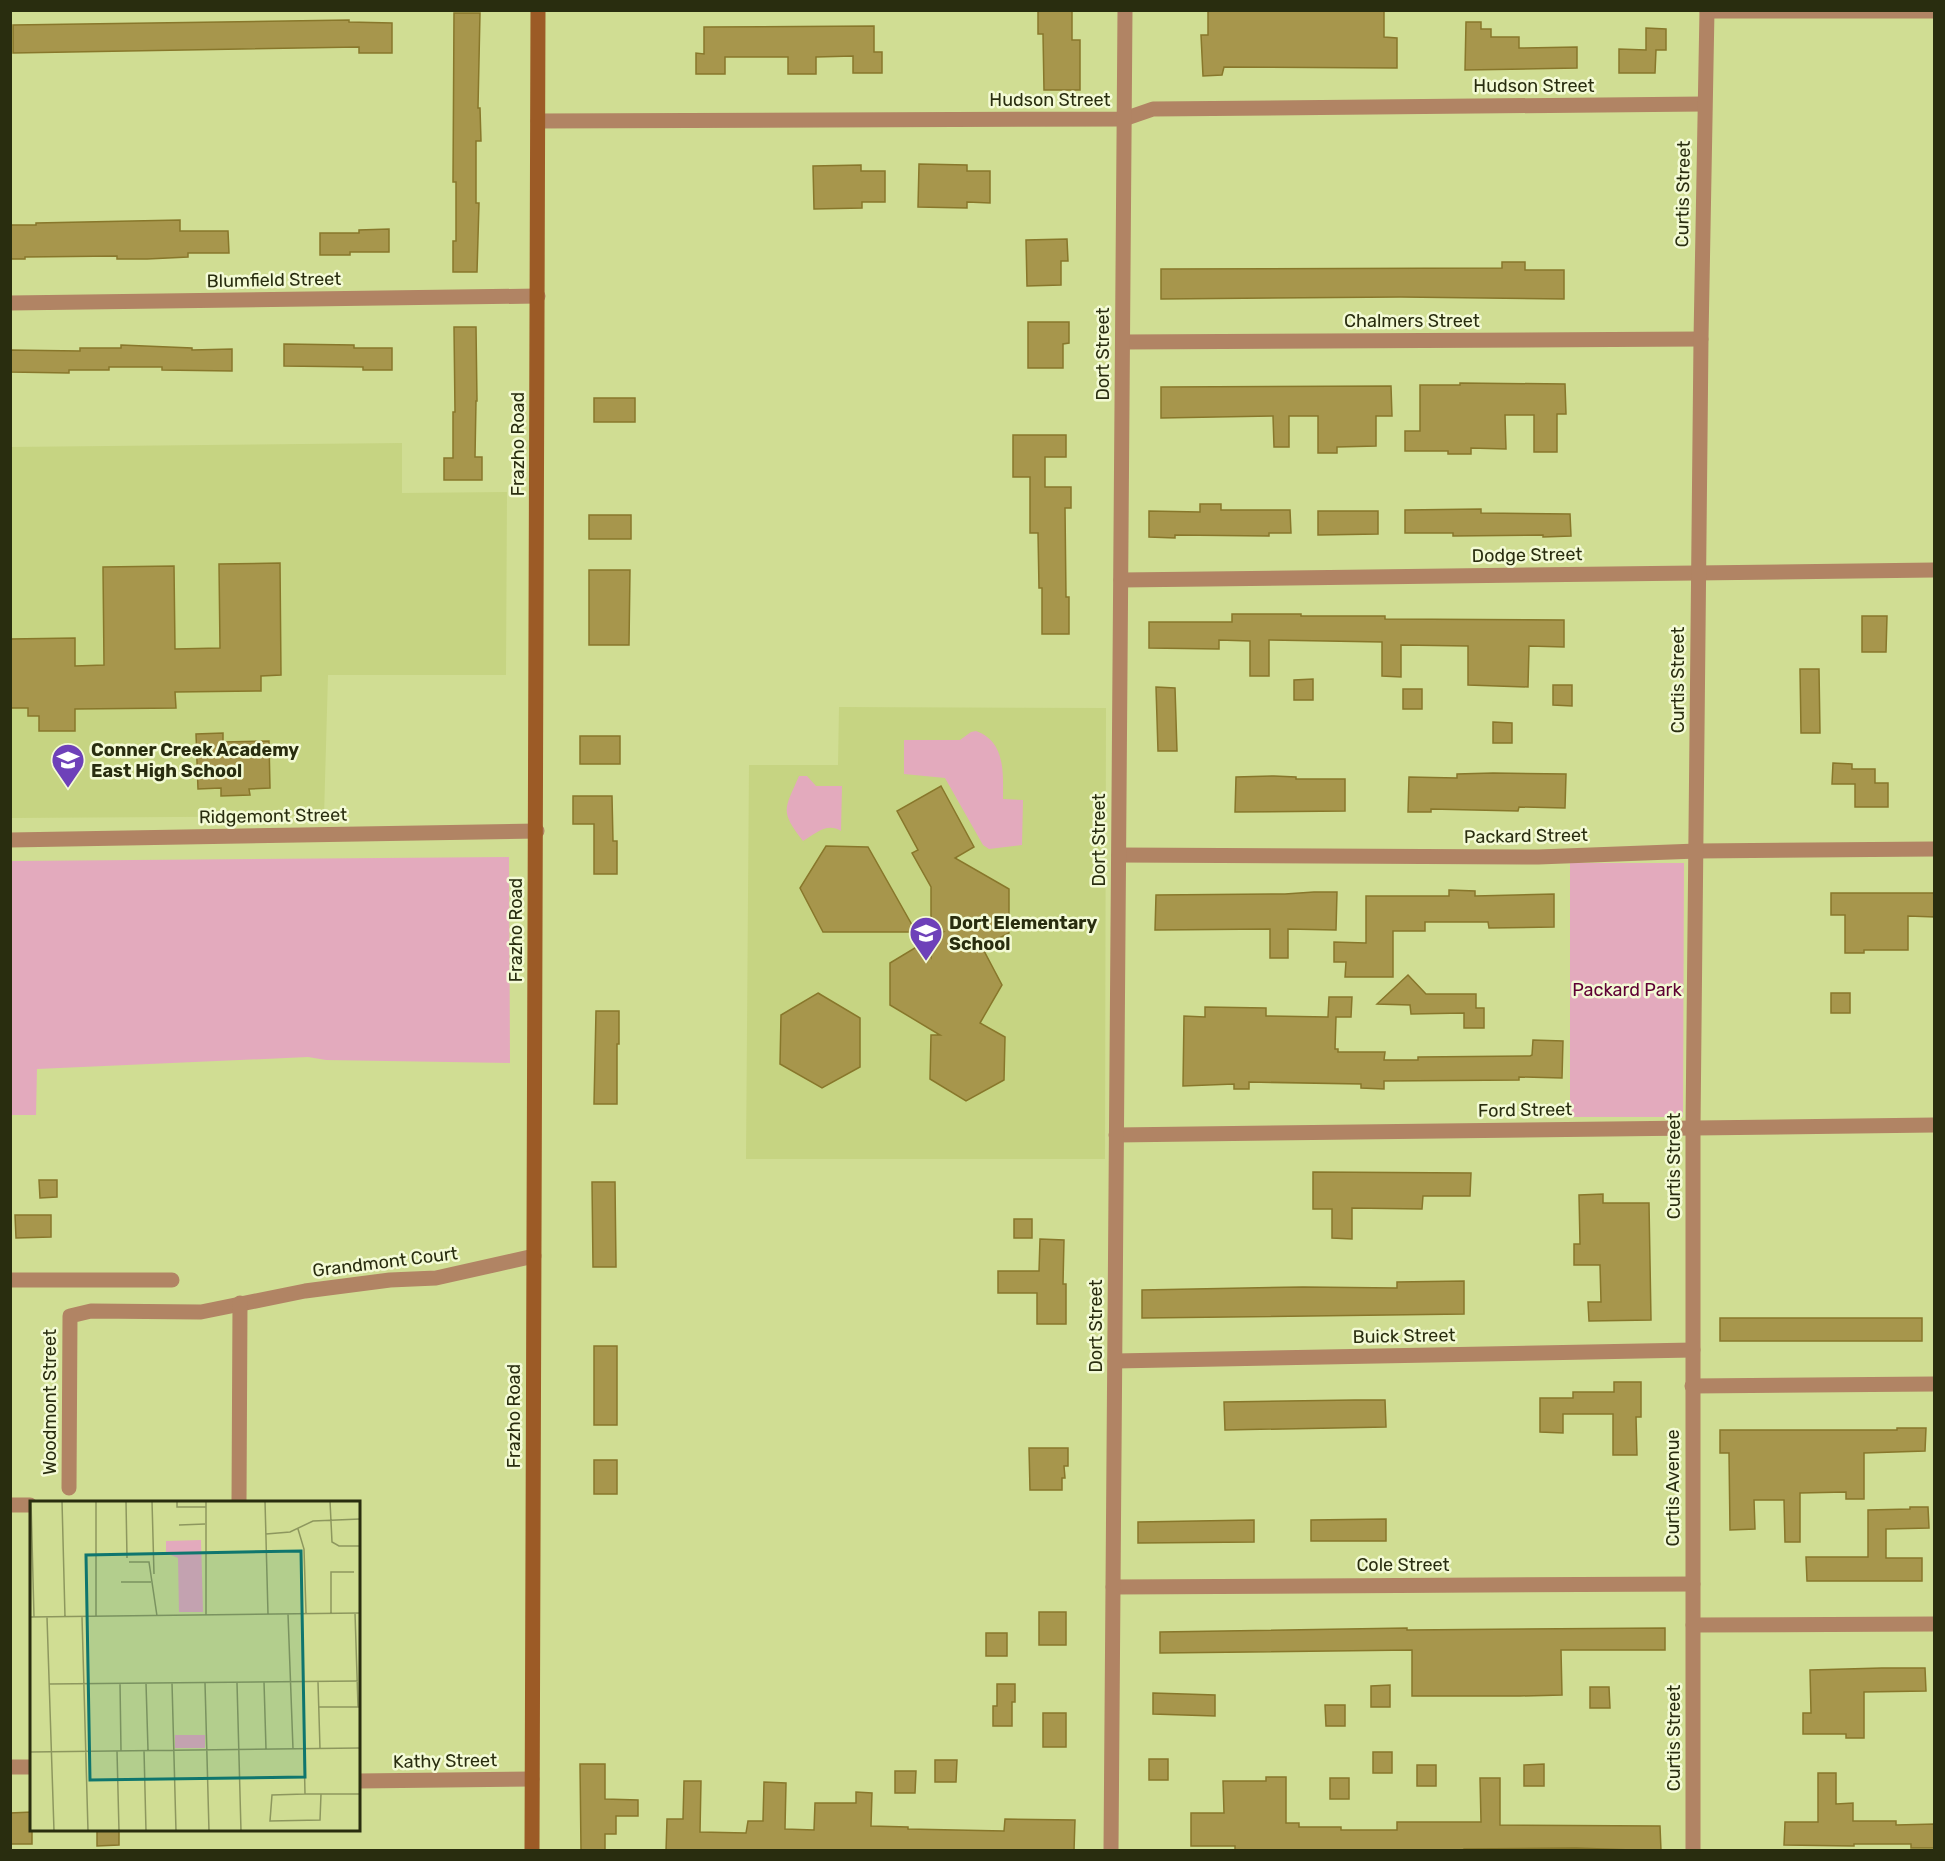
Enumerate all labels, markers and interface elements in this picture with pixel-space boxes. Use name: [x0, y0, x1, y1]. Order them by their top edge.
street label: Hudson Street: [1473, 75, 1595, 97]
street label: Hudson Street: [989, 89, 1111, 111]
street label: Curtis Street: [1671, 140, 1695, 248]
street label: Blumfield Street: [207, 268, 341, 292]
street label: Dort Street: [1092, 307, 1114, 401]
street label: Chalmers Street: [1344, 310, 1480, 332]
street label: Frazho Road: [507, 392, 529, 496]
street label: Dodge Street: [1471, 543, 1583, 567]
street label: Curtis Street: [1667, 627, 1689, 733]
place label: Conner Creek Academy East High School: [91, 739, 299, 782]
school or university icon: Conner Creek Academy East High School: [50, 742, 86, 789]
street label: Dort Street: [1088, 793, 1110, 887]
street label: Ridgemont Street: [199, 804, 347, 828]
street label: Packard Street: [1464, 824, 1588, 848]
street label: Frazho Road: [505, 878, 527, 982]
place label: Dort Elementary School: [949, 912, 1097, 955]
school or university icon: Dort Elementary School: [908, 915, 944, 962]
park label: Packard Park: [1572, 979, 1682, 1001]
street label: Ford Street: [1478, 1098, 1572, 1122]
street label: Curtis Street: [1663, 1113, 1685, 1219]
street label: Grandmont Court: [311, 1242, 459, 1282]
street label: Dort Street: [1085, 1279, 1107, 1373]
street label: Buick Street: [1352, 1324, 1456, 1348]
street label: Woodmont Street: [39, 1329, 61, 1475]
street label: Frazho Road: [503, 1364, 525, 1468]
street label: Curtis Avenue: [1662, 1429, 1684, 1547]
inset map: [30, 1501, 360, 1831]
street label: Cole Street: [1356, 1554, 1450, 1576]
street label: Curtis Street: [1663, 1685, 1685, 1791]
street label: Kathy Street: [393, 1749, 497, 1773]

